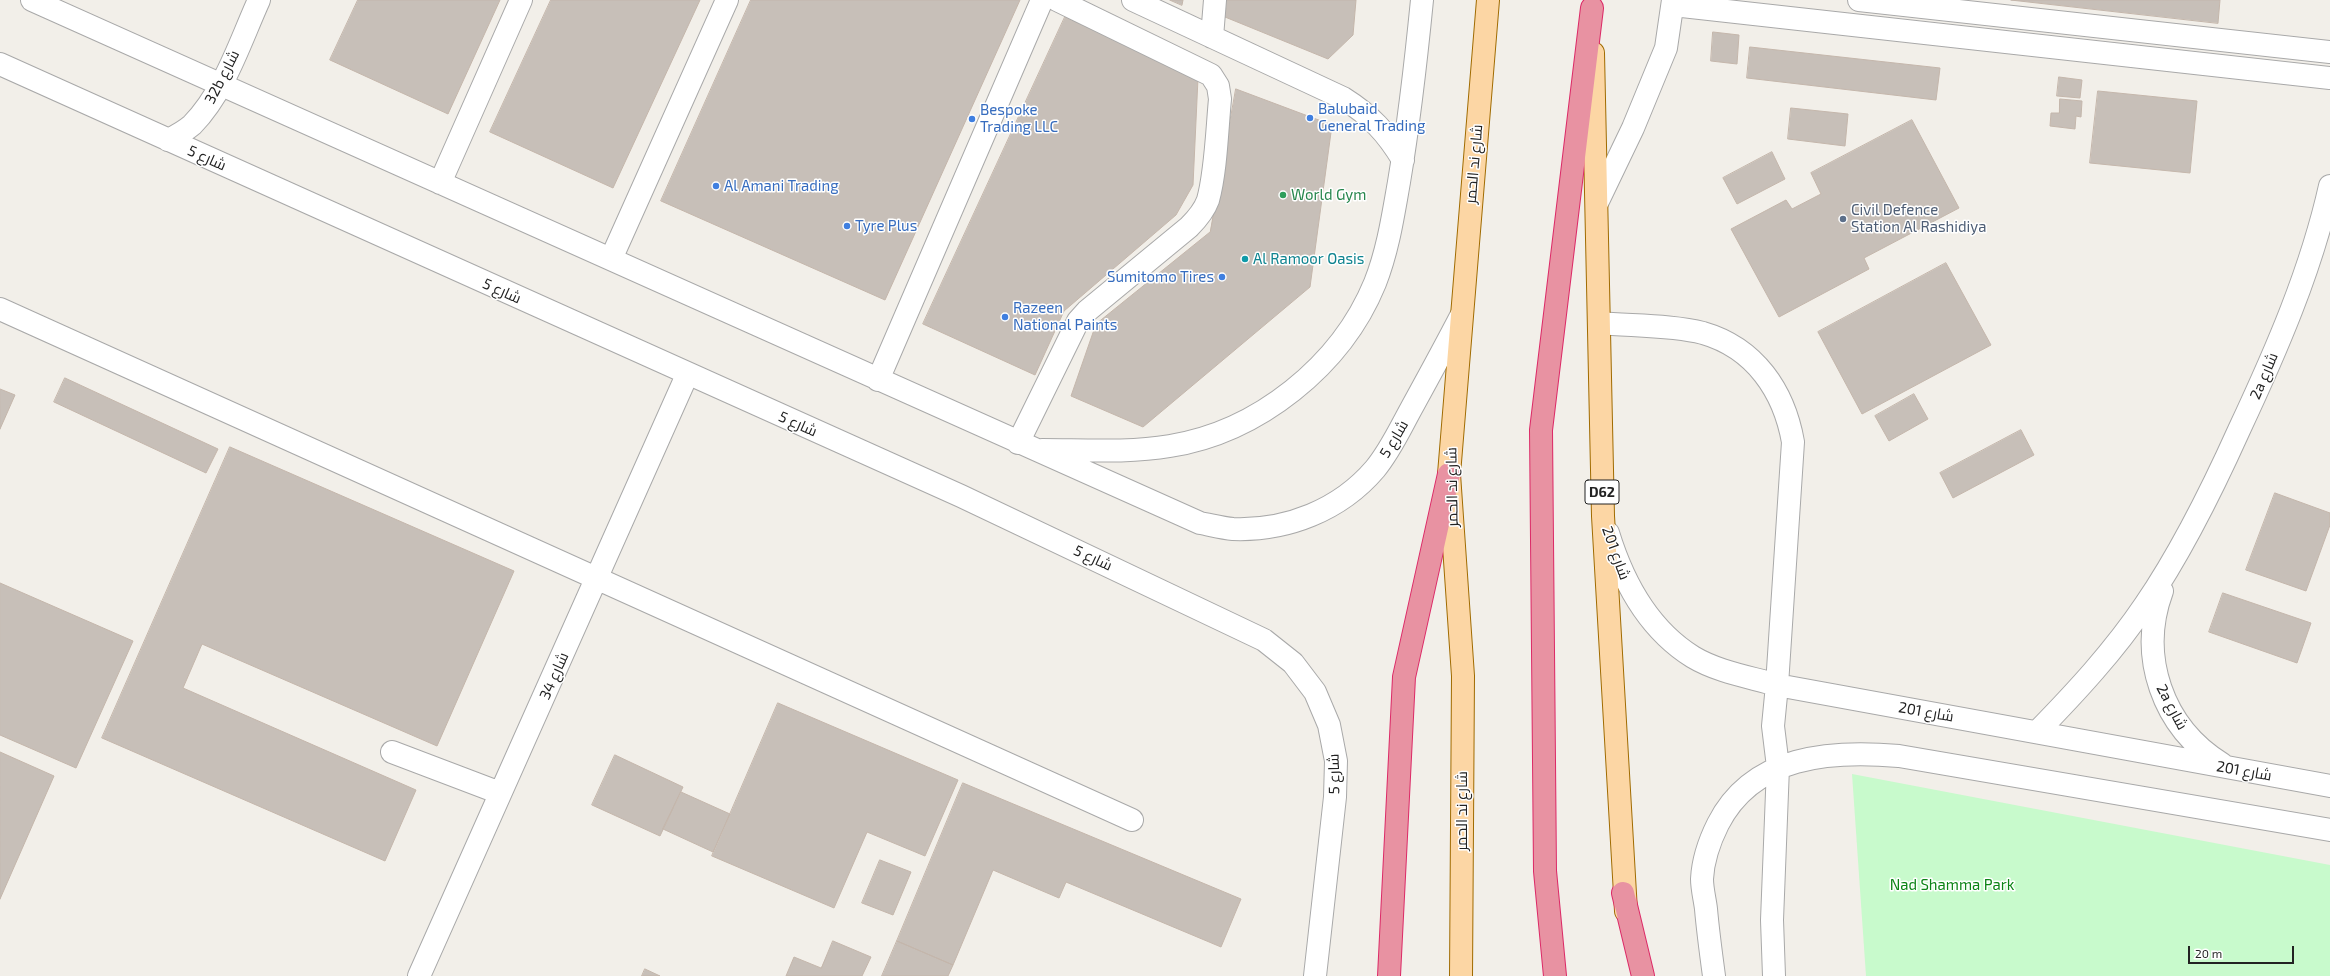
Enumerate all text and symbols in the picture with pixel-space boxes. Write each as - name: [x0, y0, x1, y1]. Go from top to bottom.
- street label: 32b شارع: [201, 47, 243, 107]
- place label: Balubaid General Trading: [1318, 100, 1425, 135]
- place label: Bespoke Trading LLC: [980, 101, 1058, 136]
- marker: Balubaid General Trading: [1305, 113, 1315, 123]
- marker: Bespoke Trading LLC: [967, 114, 977, 124]
- street label: شارع ند الحمر: [1462, 124, 1486, 204]
- street label: شارع 5: [185, 142, 229, 174]
- place label: Al Amani Trading: [724, 177, 839, 195]
- marker: Al Amani Trading: [711, 181, 721, 191]
- place label: World Gym: [1291, 186, 1366, 204]
- marker: World Gym: [1278, 190, 1288, 200]
- place label: Civil Defence Station Al Rashidiya: [1851, 201, 1986, 236]
- marker: Civil Defence Station Al Rashidiya: [1838, 214, 1848, 224]
- place label: Tyre Plus: [855, 217, 917, 235]
- marker: Tyre Plus: [842, 221, 852, 231]
- place label: Al Ramoor Oasis: [1253, 250, 1364, 268]
- marker: Al Ramoor Oasis: [1240, 254, 1250, 264]
- place label: Sumitomo Tires: [1107, 268, 1214, 286]
- marker: Sumitomo Tires: [1217, 272, 1227, 282]
- street label: شارع 5: [480, 275, 524, 307]
- place label: Razeen National Paints: [1013, 299, 1117, 334]
- marker: Razeen National Paints: [1000, 312, 1010, 322]
- street label: 2a شارع: [2246, 350, 2282, 402]
- street label: شارع 5: [776, 408, 820, 440]
- street label: شارع 5: [1376, 417, 1412, 461]
- street label: شارع ند الحمر: [1442, 447, 1462, 527]
- road number: D62: [1585, 480, 1619, 504]
- street label: شارع 201: [1598, 524, 1634, 582]
- street label: شارع 5: [1071, 541, 1115, 575]
- street label: شارع 34: [536, 650, 572, 702]
- street label: 2a شارع: [2153, 681, 2191, 733]
- street label: شارع 201: [1897, 698, 1955, 726]
- street label: شارع 5: [1325, 754, 1343, 794]
- street label: شارع 201: [2215, 757, 2273, 785]
- street label: شارع ند الحمر: [1453, 771, 1471, 851]
- park label: Nad Shamma Park: [1890, 876, 2014, 894]
- scale bar: [2190, 938, 2296, 964]
- text: 20 m: [2195, 946, 2222, 960]

